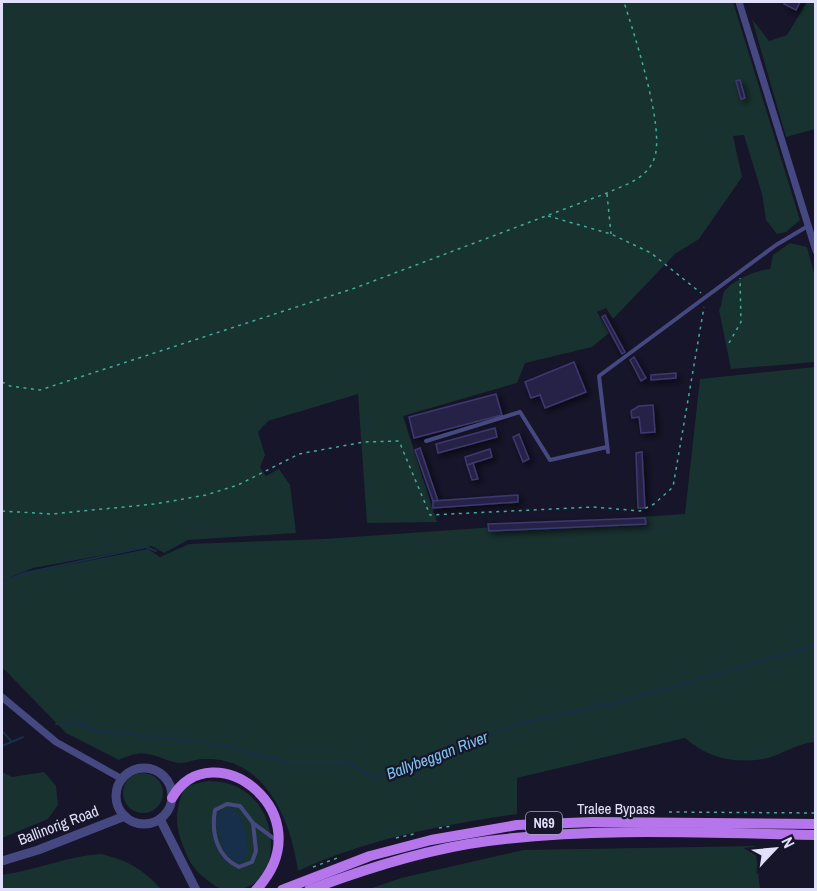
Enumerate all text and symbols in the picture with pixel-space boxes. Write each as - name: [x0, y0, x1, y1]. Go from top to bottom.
- water label: Ballybeggan River: [383, 725, 492, 784]
- street label: Tralee Bypass: [577, 798, 655, 819]
- street label: Ballinorig Road: [15, 800, 101, 850]
- road number: N69: [526, 812, 562, 834]
- north arrow: [745, 819, 805, 879]
- text: N: [777, 833, 800, 852]

